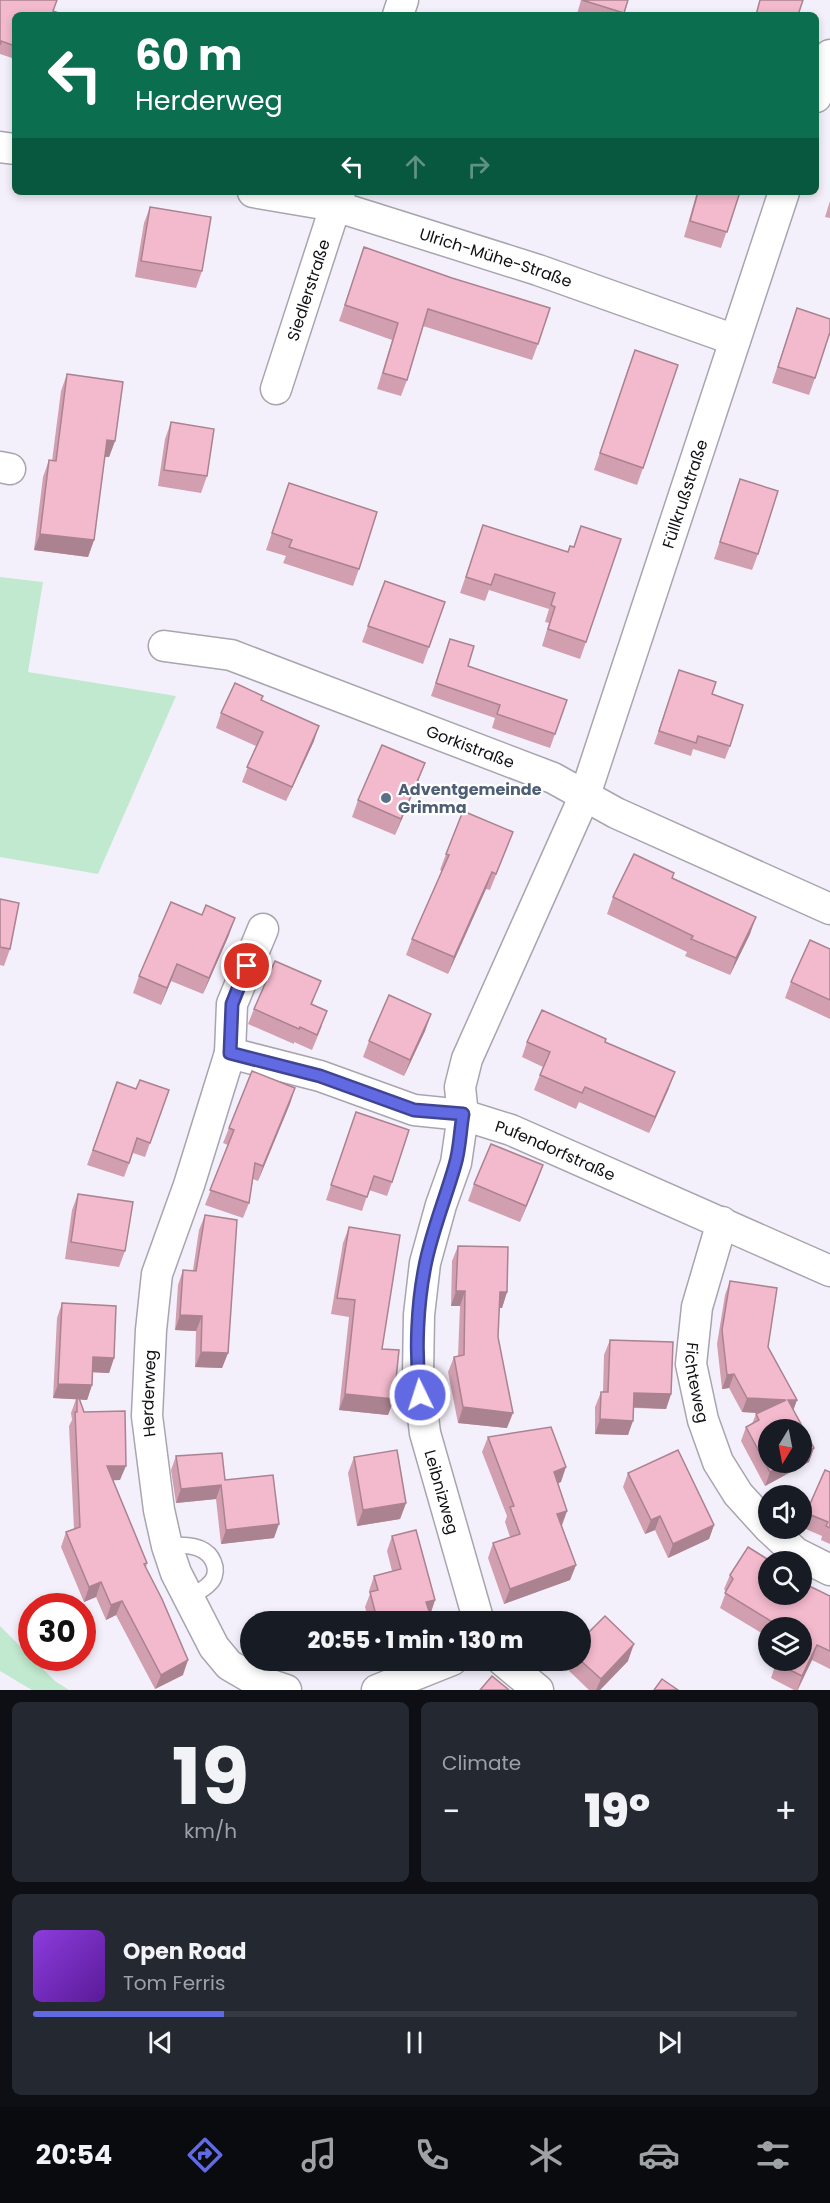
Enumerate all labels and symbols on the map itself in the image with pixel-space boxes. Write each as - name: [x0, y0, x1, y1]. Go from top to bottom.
- street label: Ulrich-Mühe-Straße: [417, 222, 576, 293]
- street label: Siedlerstraße: [281, 236, 335, 344]
- street label: Füllkrußstraße: [657, 436, 713, 551]
- street label: Gorkistraße: [423, 719, 518, 774]
- place label: Adventgemeinde Grimma: [398, 778, 542, 819]
- marker: Adventgemeinde Grimma: [379, 791, 393, 805]
- pin: [221, 940, 272, 991]
- street label: Pufendorfstraße: [492, 1114, 619, 1186]
- street label: Fichteweg: [680, 1341, 715, 1425]
- street label: Herderweg: [136, 1349, 162, 1438]
- position arrow: [388, 1363, 452, 1427]
- north arrow: [758, 1419, 812, 1473]
- street label: Leibnizweg: [419, 1447, 465, 1537]
- speed limit sign: 30: [18, 1593, 96, 1671]

